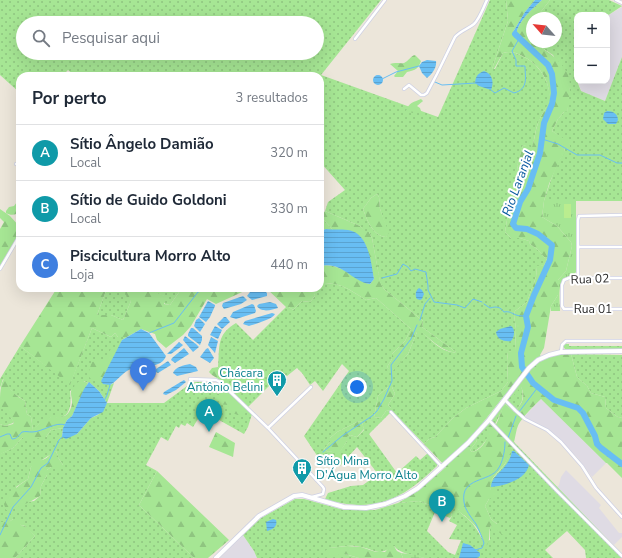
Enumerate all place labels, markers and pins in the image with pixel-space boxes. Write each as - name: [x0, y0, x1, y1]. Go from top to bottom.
- pin: C: [130, 358, 156, 391]
- place label: Chácara Antônio Belini: [187, 365, 263, 395]
- building icon: Chácara Antônio Belini: [266, 369, 288, 397]
- pin: A: [196, 399, 222, 432]
- place label: Sítio Mina D'Água Morro Alto: [316, 453, 418, 483]
- building icon: Sítio Mina D'Água Morro Alto: [291, 457, 313, 485]
- pin: B: [429, 489, 455, 522]

